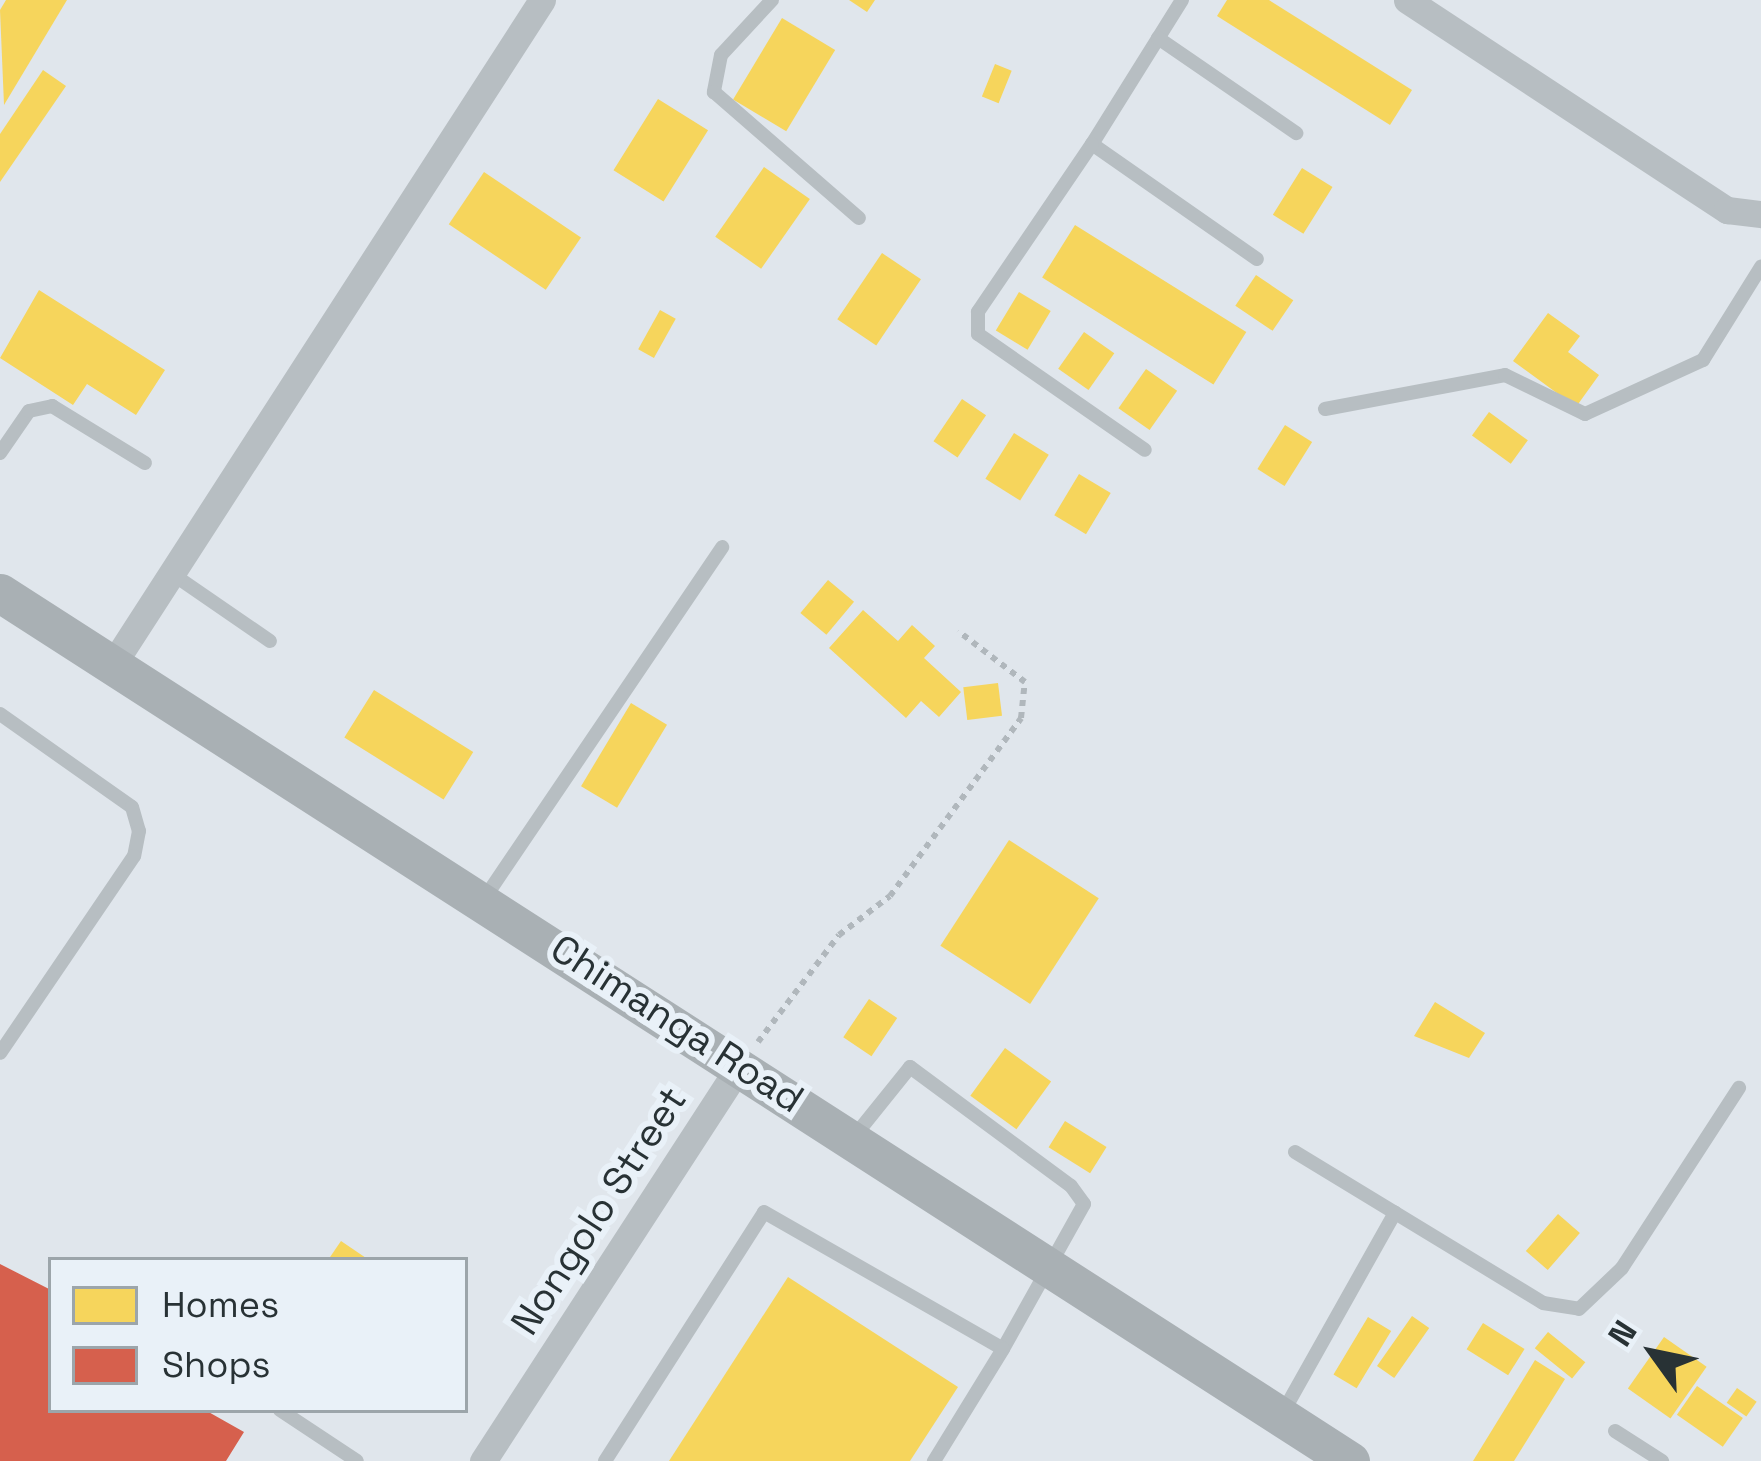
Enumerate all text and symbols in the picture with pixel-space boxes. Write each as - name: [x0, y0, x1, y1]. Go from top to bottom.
- street label: Chimanga Road: [542, 925, 812, 1123]
- street label: Nongolo Street: [502, 1078, 696, 1344]
- legend: [48, 1257, 468, 1413]
- text: Homes: [162, 1282, 279, 1328]
- north arrow: [1593, 1293, 1713, 1413]
- text: N: [1599, 1313, 1646, 1354]
- text: Shops: [162, 1342, 271, 1388]

